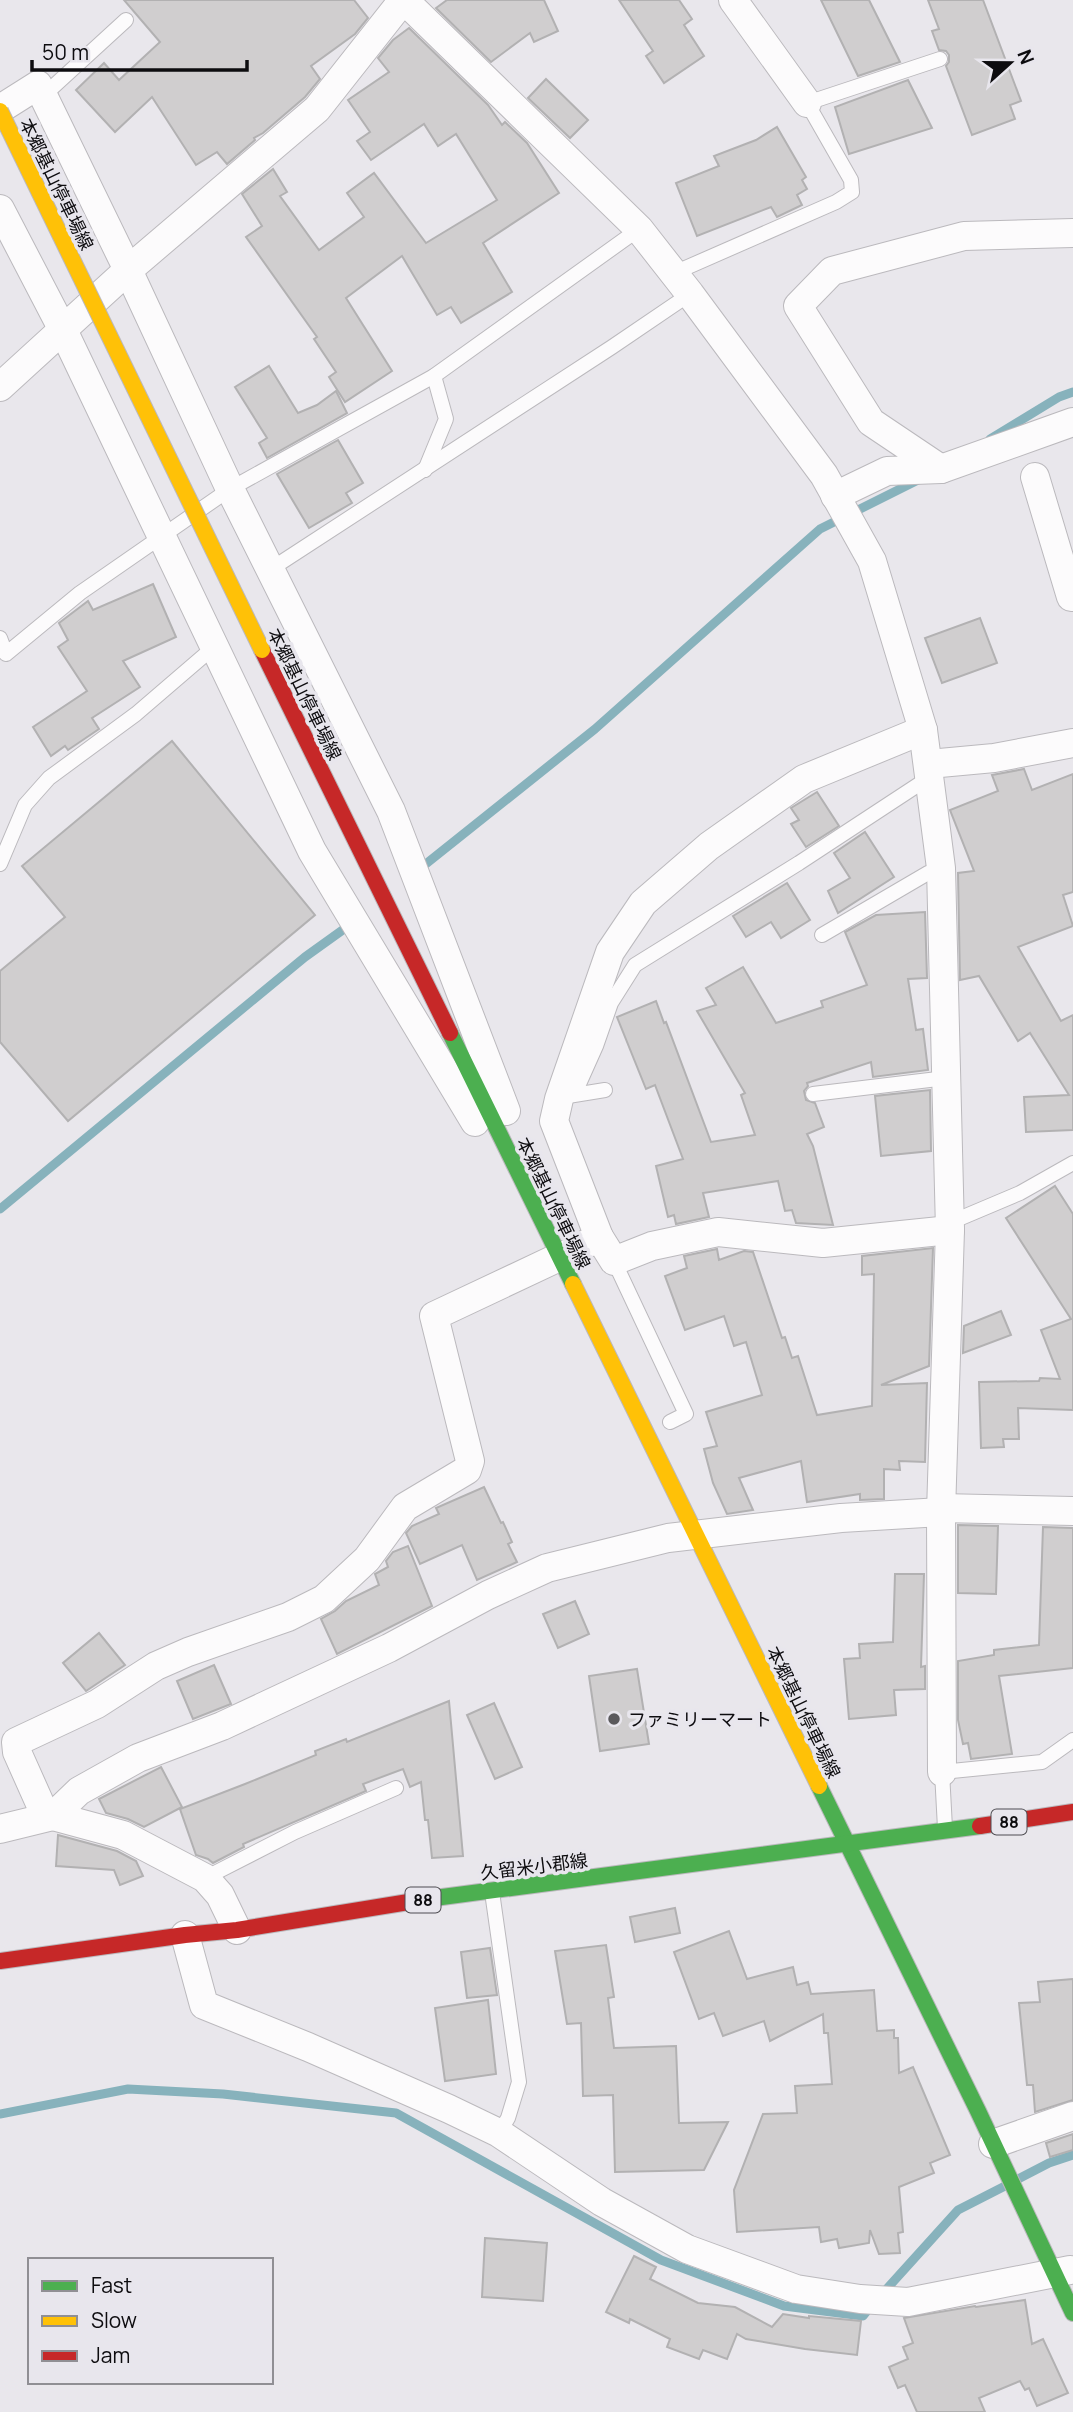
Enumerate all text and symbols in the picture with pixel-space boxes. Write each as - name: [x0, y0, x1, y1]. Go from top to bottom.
- scale bar: [32, 28, 247, 72]
- north arrow: [975, 28, 1045, 98]
- text: 50 m: [42, 38, 89, 66]
- text: N: [1011, 46, 1040, 68]
- street label: 本郷基山停車場線: [15, 114, 99, 254]
- street label: 本郷基山停車場線: [263, 624, 347, 764]
- street label: 本郷基山停車場線: [512, 1133, 596, 1273]
- street label: 本郷基山停車場線: [762, 1642, 846, 1782]
- place label: ファミリーマート: [628, 1707, 772, 1731]
- marker: ファミリーマート: [606, 1711, 622, 1727]
- road number: 88: [992, 1810, 1026, 1834]
- street label: 久留米小郡線: [479, 1848, 589, 1884]
- road number: 88: [406, 1888, 440, 1912]
- legend: [28, 2258, 273, 2384]
- text: Fast: [91, 2271, 132, 2299]
- text: Slow: [91, 2306, 137, 2334]
- text: Jam: [91, 2341, 130, 2369]

